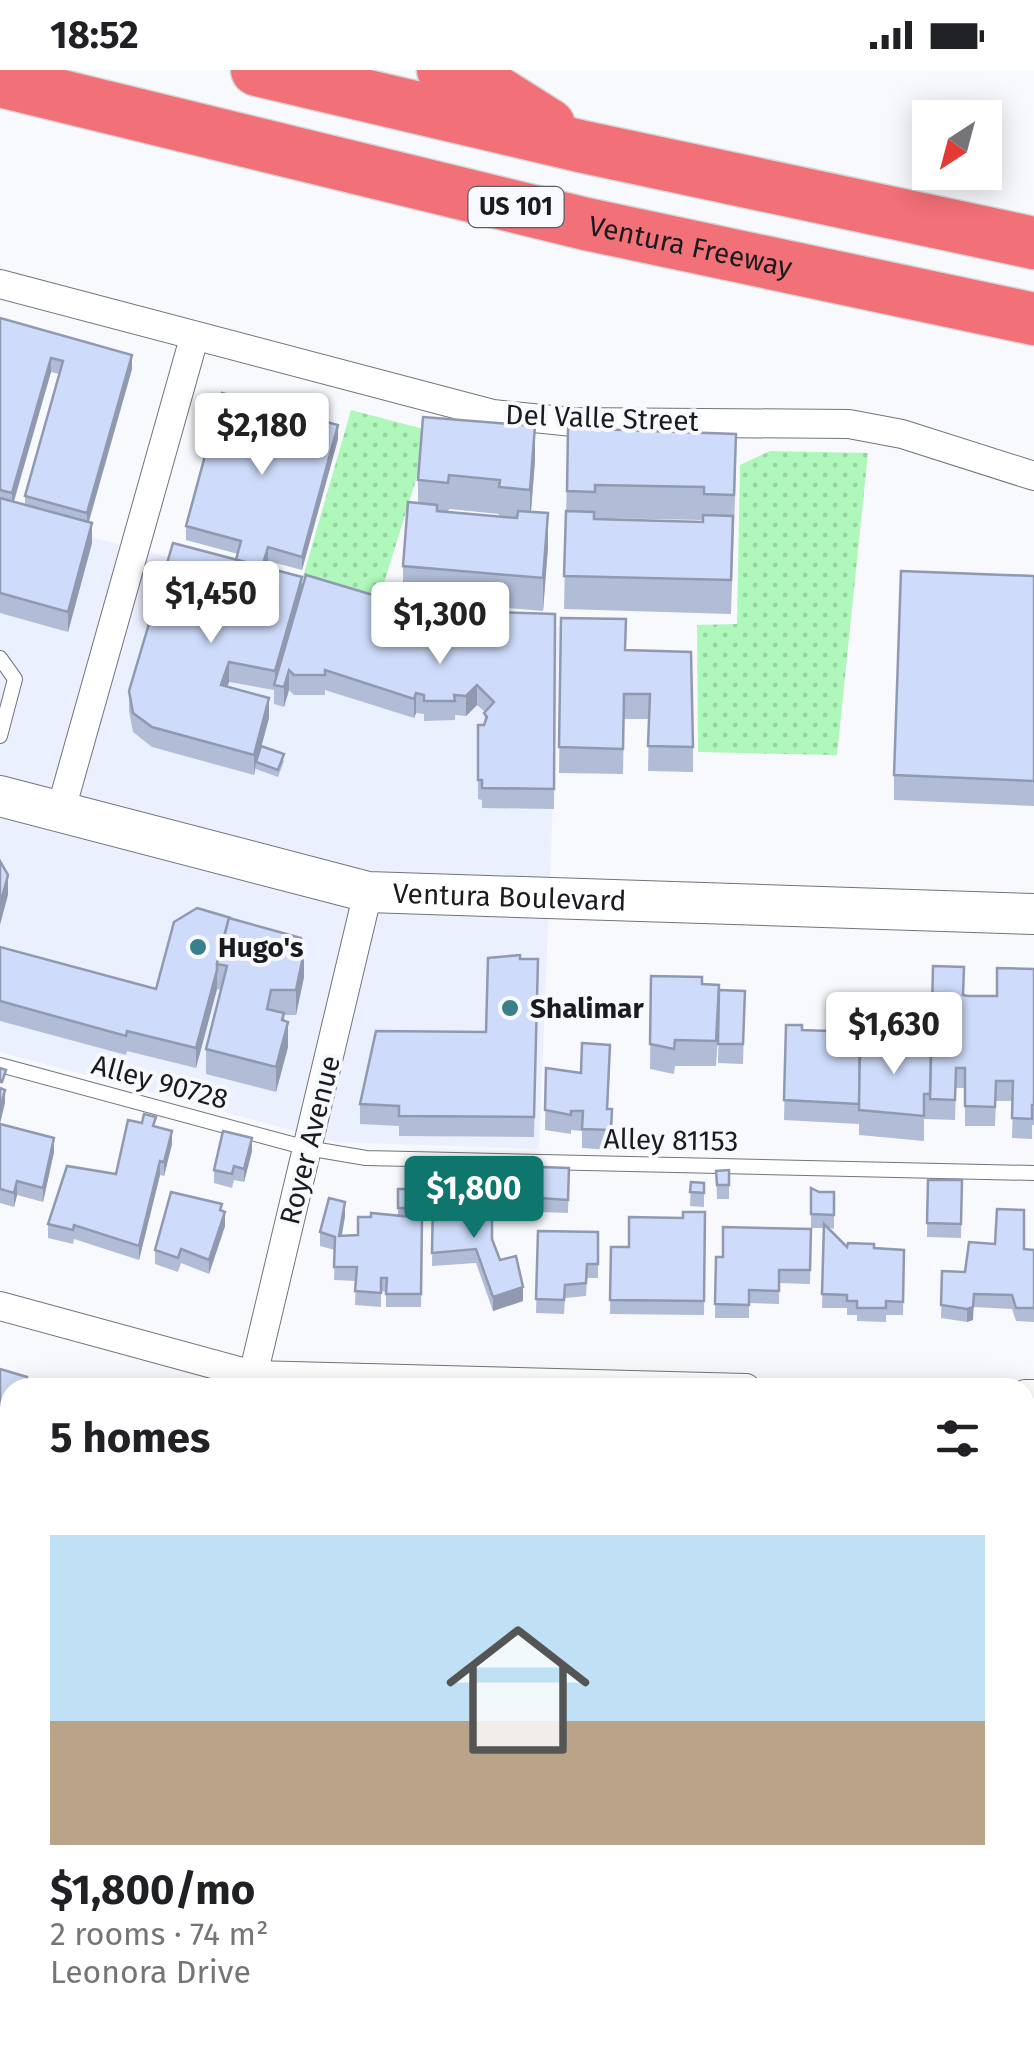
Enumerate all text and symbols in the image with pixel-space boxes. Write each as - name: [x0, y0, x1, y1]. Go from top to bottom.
- text: 18:52: [50, 12, 139, 58]
- north arrow: [912, 100, 1002, 190]
- map controls: [912, 100, 1002, 190]
- road number: US 101: [468, 187, 564, 227]
- street label: Ventura Freeway: [586, 209, 795, 284]
- pin: $2,180: [181, 393, 343, 478]
- street label: Del Valle Street: [505, 398, 700, 438]
- text: $2,180: [217, 406, 307, 444]
- pin: $1,450: [130, 561, 292, 646]
- text: $1,450: [165, 574, 257, 612]
- pin: $1,300: [359, 582, 521, 667]
- text: $1,300: [393, 595, 487, 633]
- street label: Ventura Boulevard: [392, 876, 627, 917]
- place label: Hugo's: [218, 931, 303, 964]
- marker: Hugo's: [187, 936, 209, 958]
- place label: Shalimar: [530, 992, 644, 1025]
- pin: $1,630: [813, 992, 975, 1077]
- marker: Shalimar: [499, 997, 521, 1019]
- text: $1,630: [848, 1005, 940, 1043]
- street label: Alley 90728: [88, 1048, 232, 1116]
- street label: Royer Avenue: [273, 1052, 347, 1228]
- street label: Alley 81153: [603, 1122, 739, 1158]
- pin: $1,800: [393, 1156, 555, 1241]
- text: $1,800: [427, 1169, 521, 1207]
- icon: filters: [930, 1411, 985, 1466]
- text: 5 homes: [50, 1413, 210, 1463]
- icon: home: [428, 1600, 608, 1780]
- text: $1,800/mo: [50, 1865, 255, 1915]
- text: 2 rooms · 74 m²: [50, 1915, 269, 1953]
- text: Leonora Drive: [50, 1953, 251, 1991]

